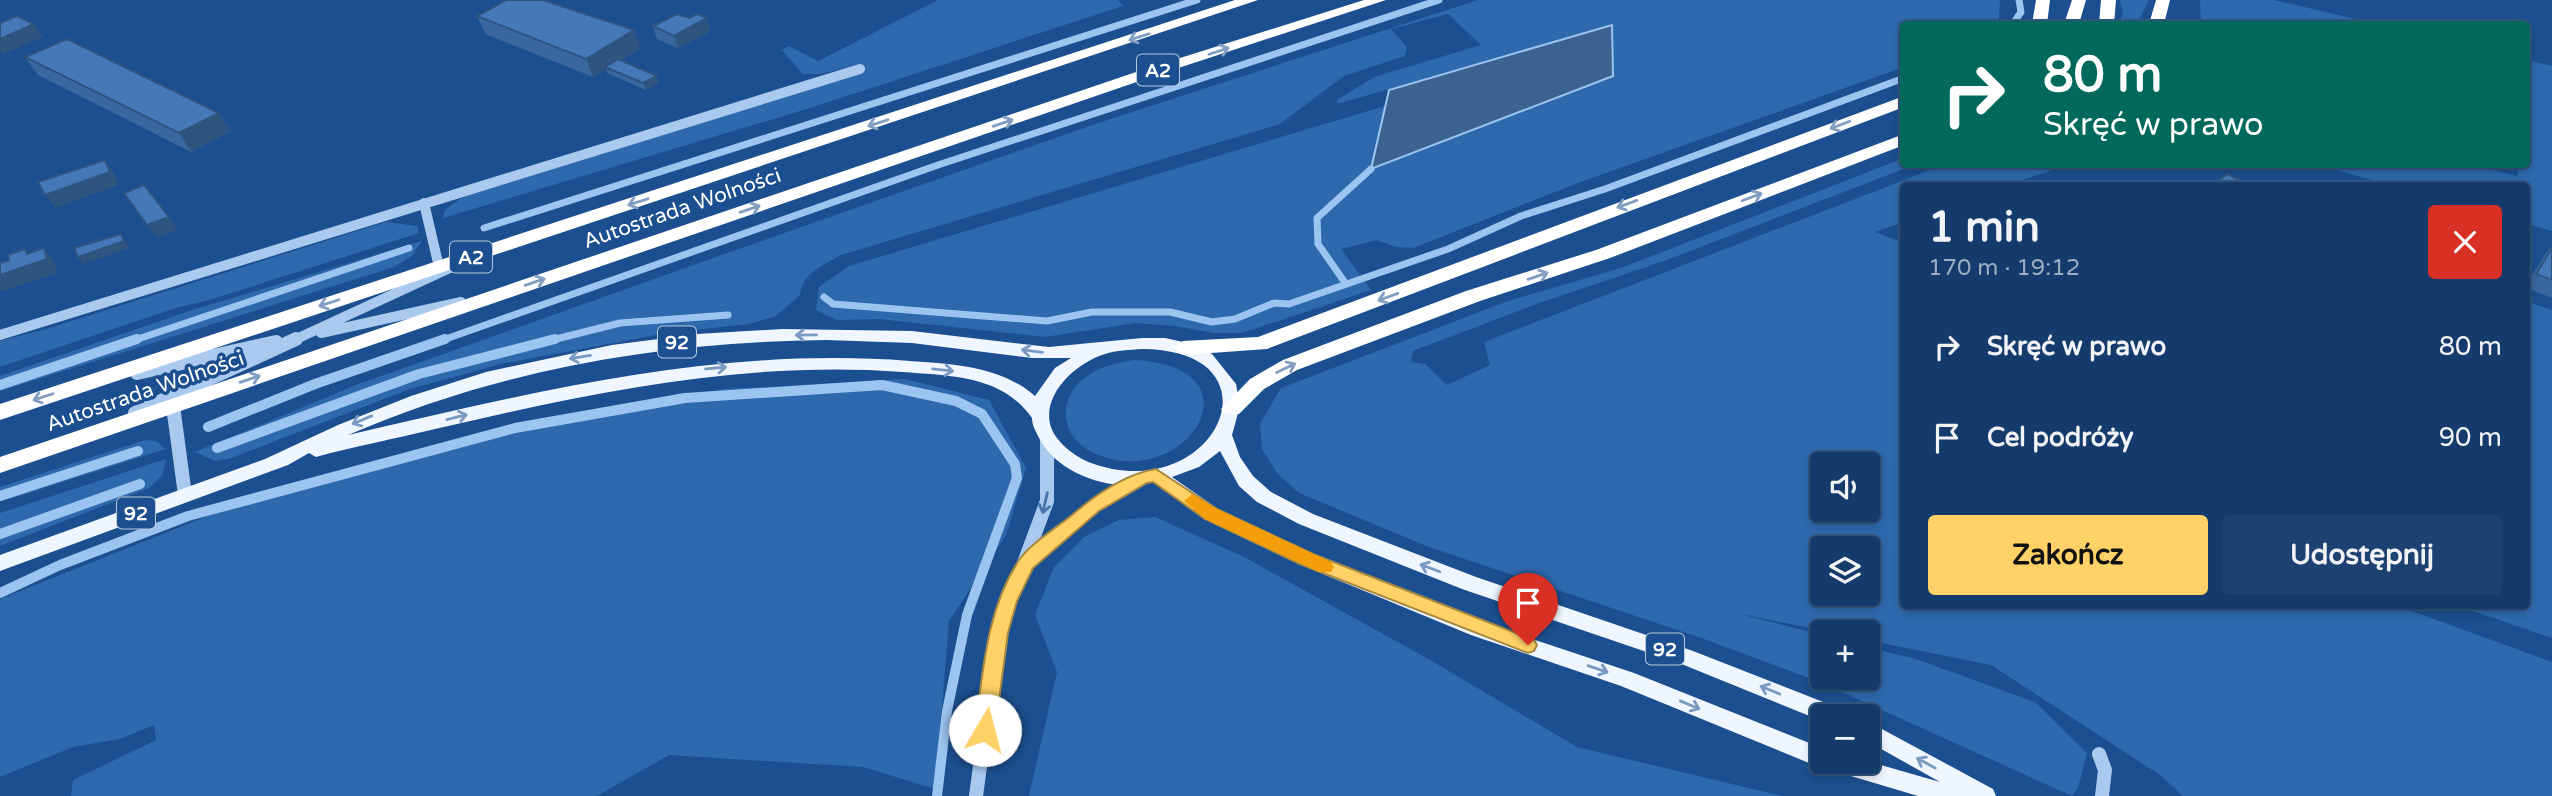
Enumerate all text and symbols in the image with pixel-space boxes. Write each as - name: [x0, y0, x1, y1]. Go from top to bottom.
- one-way arrow: [1128, 31, 1150, 44]
- one-way arrow: [1208, 43, 1230, 56]
- text: 80 m: [2043, 46, 2162, 105]
- icon: right: [1928, 49, 2019, 140]
- road number: A2: [1137, 54, 1179, 86]
- text: Skręć w prawo: [2043, 106, 2264, 144]
- one-way arrow: [992, 116, 1014, 128]
- one-way arrow: [867, 118, 889, 130]
- one-way arrow: [1830, 120, 1852, 133]
- street label: Autostrada Wolności: [580, 163, 784, 254]
- one-way arrow: [1740, 190, 1762, 203]
- one-way arrow: [628, 197, 650, 209]
- one-way arrow: [1616, 199, 1638, 211]
- one-way arrow: [739, 202, 761, 214]
- text: 1 min: [1928, 202, 2040, 253]
- button: close: [2428, 205, 2502, 279]
- road number: A2: [450, 242, 492, 272]
- text: 170 m · 19:12: [1928, 254, 2080, 282]
- one-way arrow: [1527, 268, 1549, 281]
- one-way arrow: [524, 275, 546, 288]
- one-way arrow: [1377, 292, 1399, 304]
- one-way arrow: [318, 298, 340, 311]
- road number: 92: [658, 326, 696, 358]
- one-way arrow: [794, 328, 817, 341]
- icon: right: [1928, 328, 1966, 366]
- text: Skręć w prawo: [1987, 331, 2166, 362]
- text: 80 m: [2439, 331, 2502, 362]
- one-way arrow: [1021, 344, 1044, 357]
- street label: Autostrada Wolności: [43, 346, 247, 437]
- one-way arrow: [569, 351, 591, 364]
- one-way arrow: [704, 361, 727, 374]
- one-way arrow: [1275, 361, 1296, 374]
- one-way arrow: [931, 364, 954, 377]
- one-way arrow: [239, 372, 261, 385]
- one-way arrow: [32, 392, 54, 405]
- one-way arrow: [445, 410, 468, 423]
- one-way arrow: [351, 415, 373, 428]
- icon: arrive: [1928, 419, 1966, 457]
- text: Cel podróży: [1987, 422, 2134, 453]
- text: 90 m: [2439, 422, 2502, 453]
- map controls: [1810, 452, 1880, 774]
- button: sound: [1810, 452, 1880, 522]
- one-way arrow: [1038, 491, 1052, 514]
- road number: 92: [117, 498, 155, 528]
- button: Zakończ: [1928, 515, 2208, 595]
- button: Udostępnij: [2222, 515, 2502, 595]
- button: layers: [1810, 536, 1880, 606]
- one-way arrow: [1419, 560, 1441, 573]
- pin: [1498, 573, 1558, 645]
- icon: arrive: [1509, 584, 1547, 622]
- button: +: [1810, 620, 1880, 690]
- road number: 92: [1646, 634, 1684, 664]
- one-way arrow: [1586, 664, 1608, 676]
- one-way arrow: [1760, 683, 1781, 696]
- position arrow: [948, 693, 1022, 767]
- one-way arrow: [1678, 700, 1700, 713]
- button: −: [1810, 704, 1880, 774]
- one-way arrow: [1916, 756, 1937, 769]

